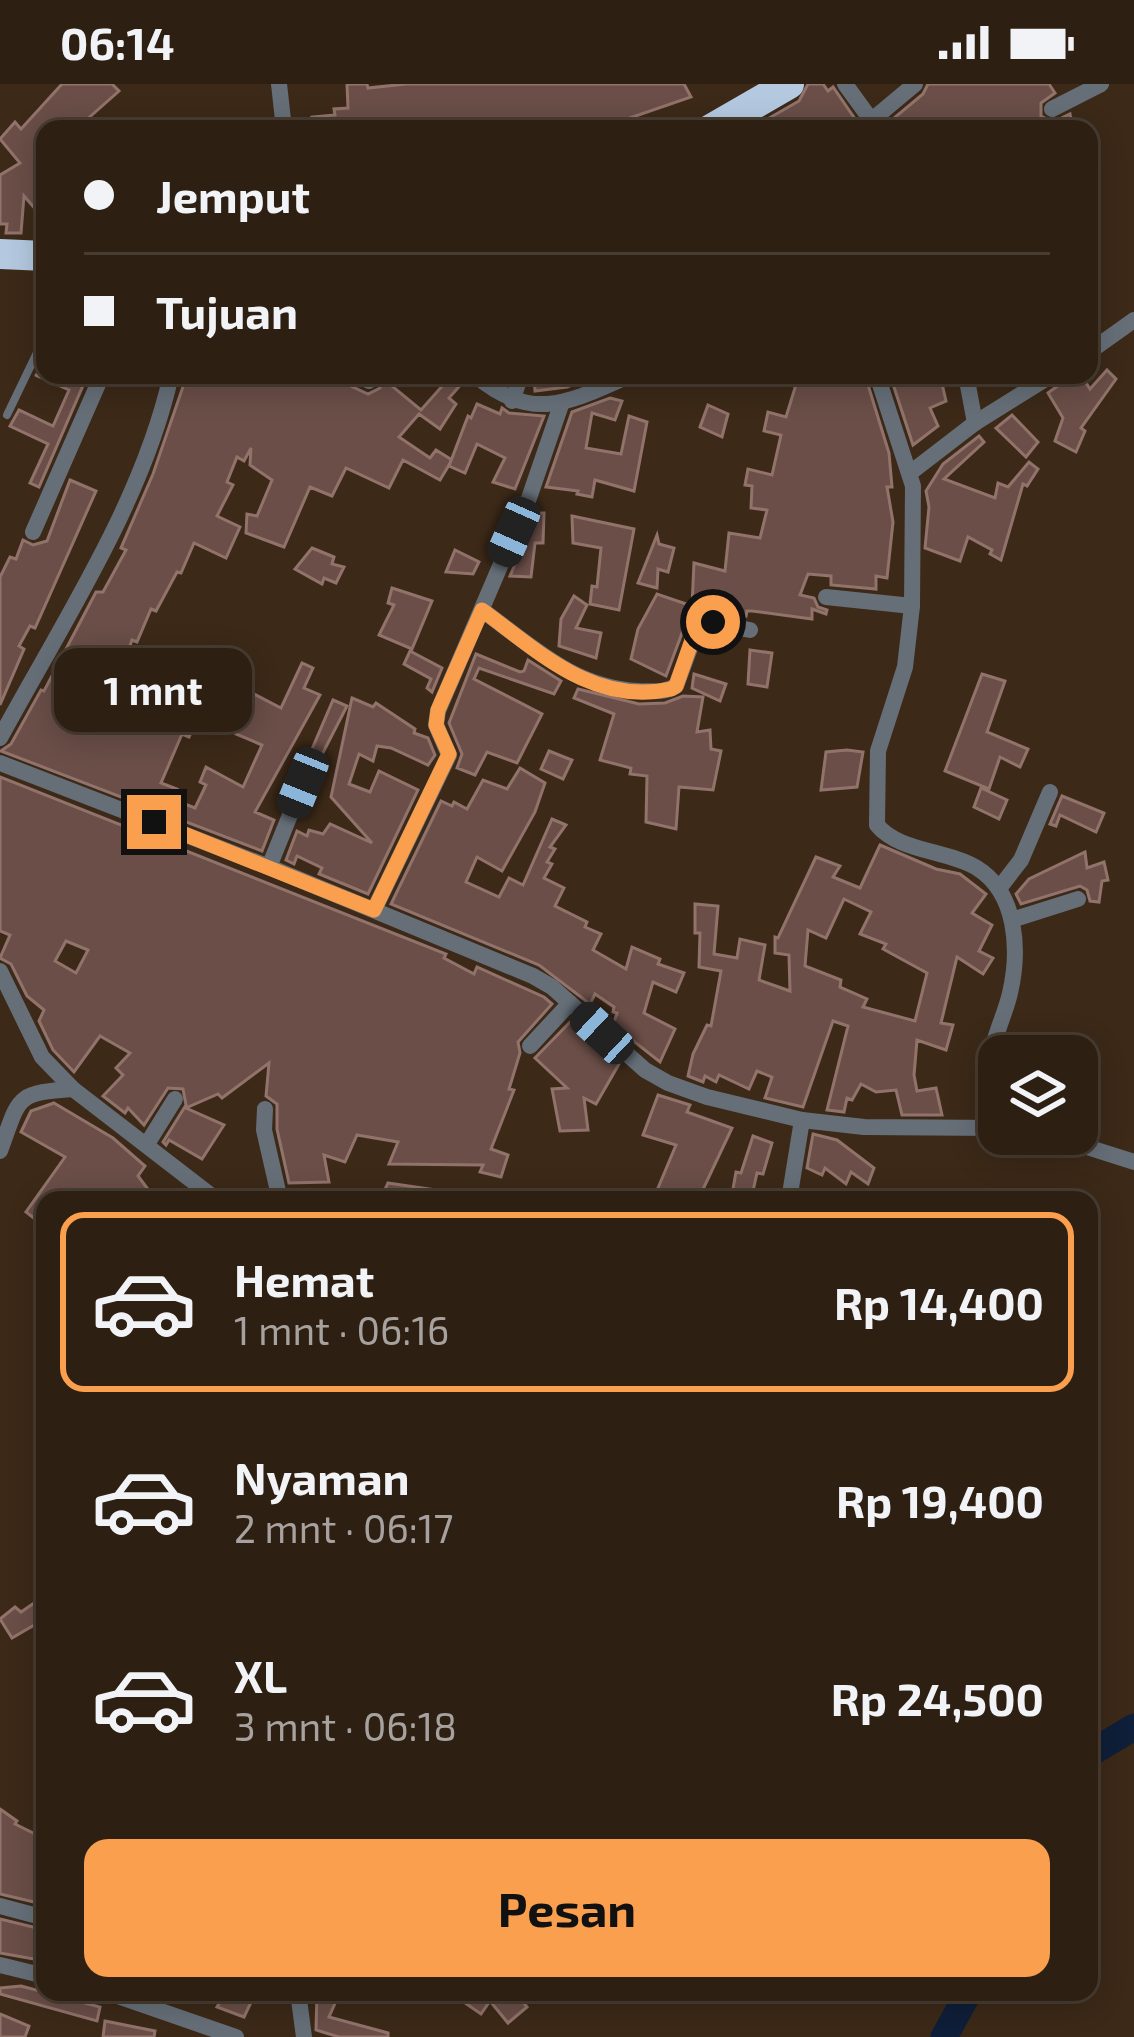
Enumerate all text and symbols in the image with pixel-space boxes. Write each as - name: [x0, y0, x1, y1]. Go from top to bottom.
- text: 06:14: [60, 15, 175, 69]
- text: Jemput: [156, 168, 310, 222]
- text: Tujuan: [156, 284, 298, 338]
- car: [483, 492, 545, 572]
- route start: [686, 595, 740, 649]
- callout: 1 mnt: [55, 648, 253, 732]
- text: 1 mnt: [103, 666, 203, 713]
- car: [273, 743, 333, 823]
- route end: [127, 795, 181, 849]
- car: [563, 995, 641, 1071]
- map controls: [978, 1035, 1098, 1155]
- button: layers: [978, 1035, 1098, 1155]
- icon: car: [90, 1248, 198, 1356]
- text: Hemat: [234, 1252, 374, 1306]
- text: Rp 14,400: [834, 1275, 1044, 1329]
- text: 1 mnt · 06:16: [234, 1306, 449, 1353]
- icon: car: [90, 1446, 198, 1554]
- text: Nyaman: [234, 1450, 410, 1504]
- text: Rp 19,400: [836, 1473, 1044, 1527]
- text: 2 mnt · 06:17: [234, 1504, 453, 1551]
- icon: car: [90, 1644, 198, 1752]
- text: XL: [234, 1648, 287, 1702]
- text: Rp 24,500: [831, 1671, 1044, 1725]
- text: 3 mnt · 06:18: [234, 1702, 457, 1749]
- button: Pesan: [84, 1839, 1050, 1977]

